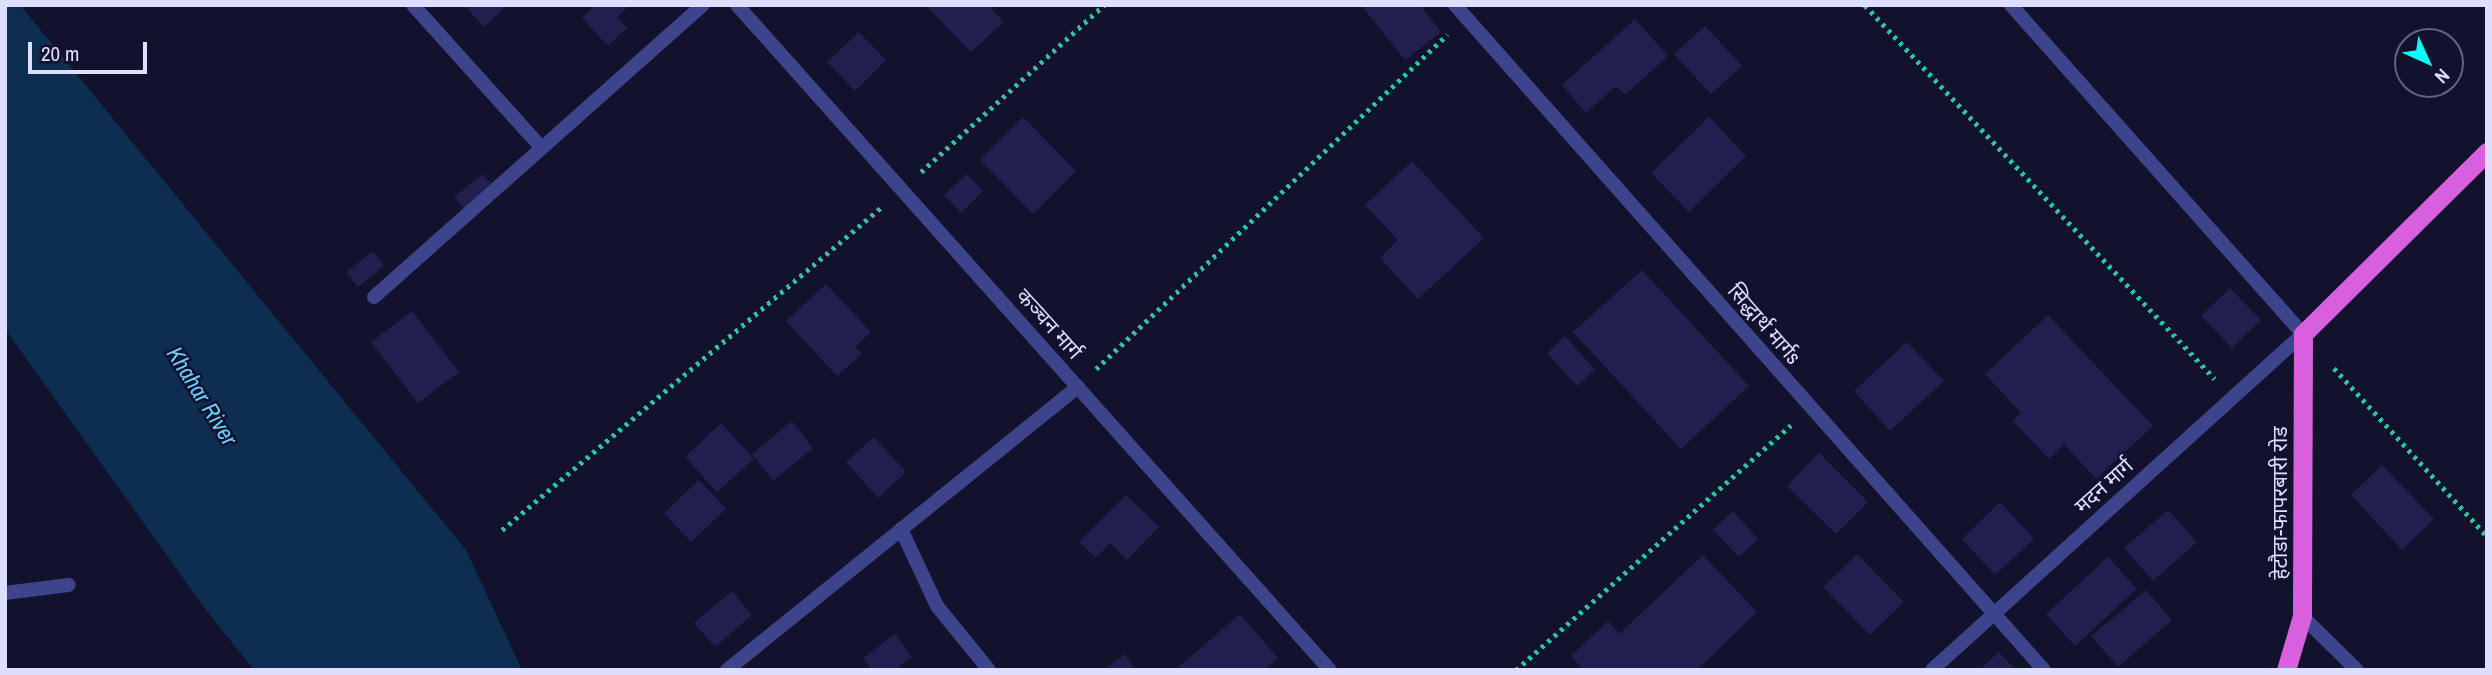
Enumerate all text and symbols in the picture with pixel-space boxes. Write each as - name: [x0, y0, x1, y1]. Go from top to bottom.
- scale bar: [32, 28, 150, 72]
- north arrow: [2394, 28, 2464, 98]
- text: 20 m: [41, 39, 79, 68]
- text: N: [2429, 63, 2456, 90]
- street label: सिद्धार्थ मार्गs: [1722, 279, 1806, 369]
- street label: कञ्चन मार्ग: [1011, 284, 1087, 364]
- water label: Khahar River: [161, 342, 243, 450]
- street label: हेटौडा-फापरबारी रोड: [2267, 426, 2293, 580]
- street label: मदन मार्ग: [2070, 453, 2138, 519]

